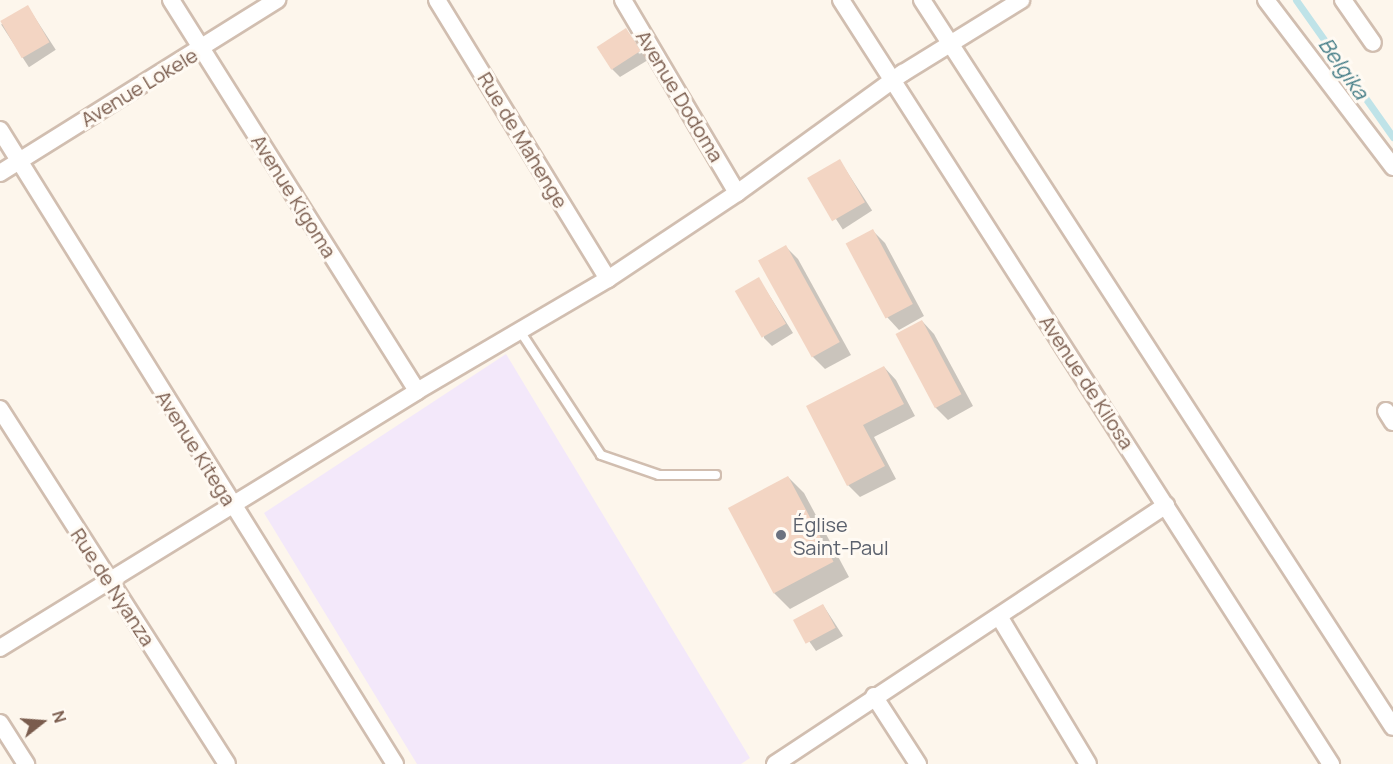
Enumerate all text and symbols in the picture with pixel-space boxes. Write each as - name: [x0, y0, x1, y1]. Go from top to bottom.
- street label: Avenue Dodoma: [631, 26, 729, 166]
- water label: Belgika: [1314, 32, 1374, 104]
- street label: Avenue Lokele: [76, 43, 202, 131]
- street label: Rue de Mahenge: [473, 68, 573, 212]
- street label: Avenue Kigoma: [247, 130, 341, 262]
- street label: Avenue de Kilosa: [1035, 311, 1139, 453]
- street label: Avenue Kitega: [151, 386, 241, 510]
- place label: Église Saint-Paul: [793, 512, 889, 559]
- street label: Rue de Nyanza: [66, 524, 160, 650]
- marker: Église Saint-Paul: [774, 528, 788, 542]
- north arrow: [12, 692, 72, 752]
- text: N: [47, 708, 71, 725]

